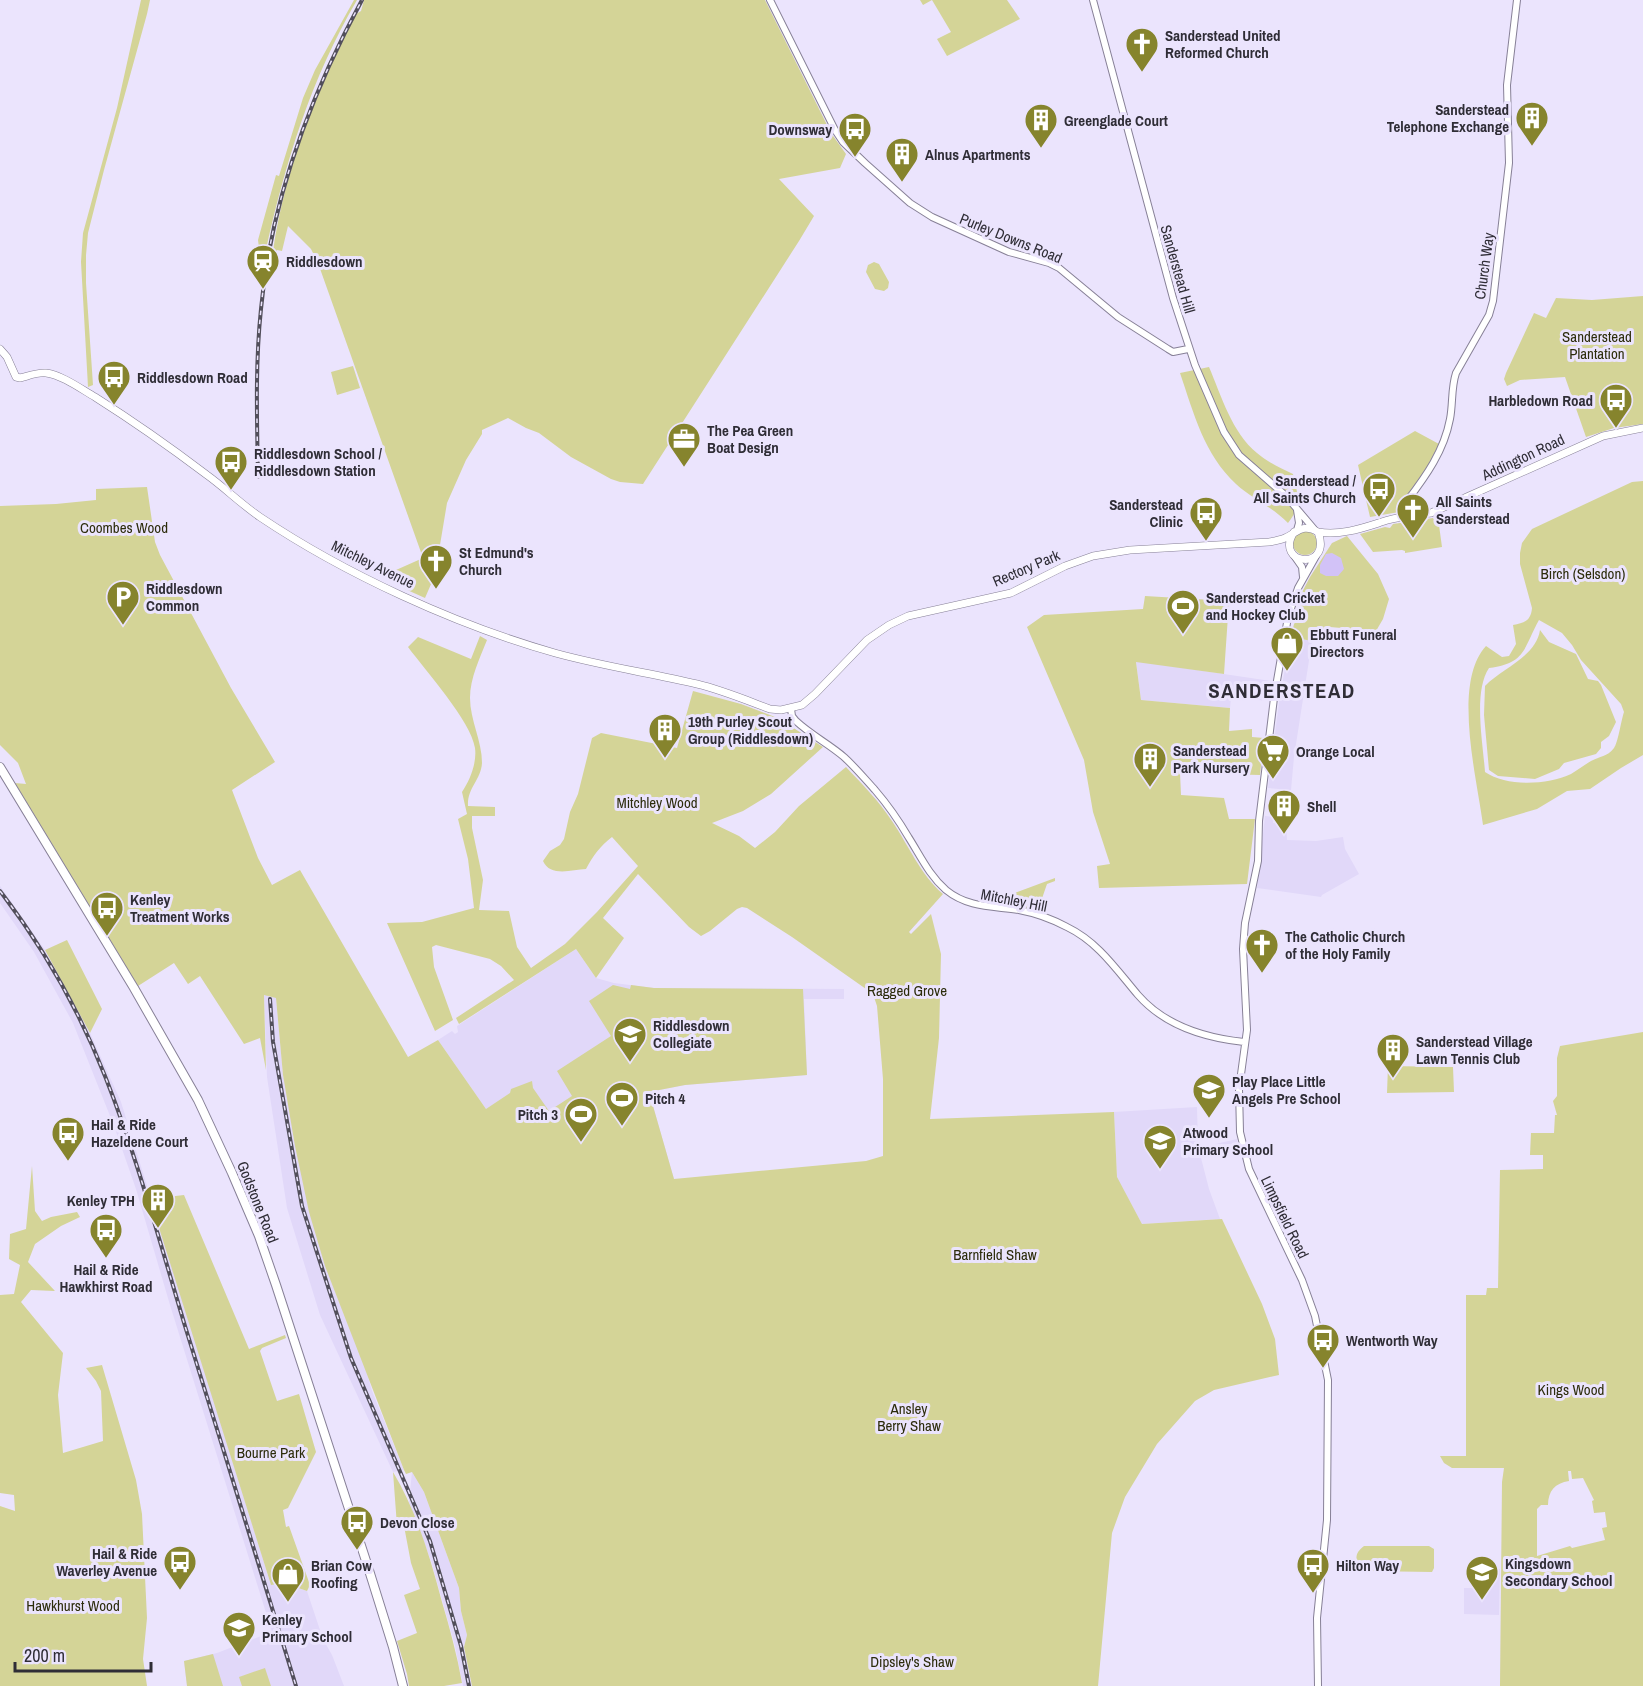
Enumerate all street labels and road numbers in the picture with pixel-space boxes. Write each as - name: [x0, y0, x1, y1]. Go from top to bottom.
- street label: Purley Downs Road: [957, 208, 1065, 268]
- street label: Sanderstead Hill: [1155, 222, 1201, 316]
- street label: Church Way: [1469, 230, 1499, 301]
- street label: Addington Road: [1477, 429, 1568, 486]
- street label: Mitchley Avenue: [328, 535, 418, 593]
- street label: Rectory Park: [989, 544, 1064, 592]
- street label: Mitchley Hill: [979, 883, 1049, 917]
- street label: Godstone Road: [232, 1158, 284, 1246]
- street label: Limpsfield Road: [1256, 1172, 1314, 1262]

